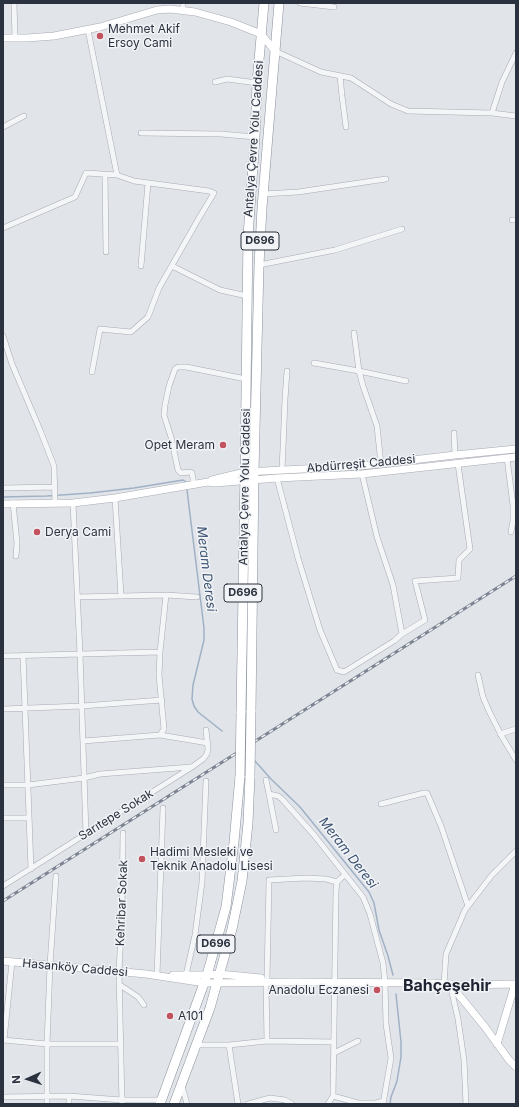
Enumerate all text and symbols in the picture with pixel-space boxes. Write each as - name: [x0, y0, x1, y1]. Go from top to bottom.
- place label: Mehmet Akif Ersoy Cami: [108, 22, 180, 50]
- marker: Mehmet Akif Ersoy Cami: [95, 31, 105, 41]
- street label: Antalya Çevre Yolu Caddesi: [241, 60, 267, 218]
- road number: D696: [241, 232, 279, 250]
- street label: Antalya Çevre Yolu Caddesi: [236, 408, 254, 566]
- place label: Opet Meram: [145, 438, 215, 452]
- marker: Opet Meram: [218, 440, 228, 450]
- street label: Abdürreşit Caddesi: [306, 452, 416, 476]
- place label: Derya Cami: [45, 525, 111, 539]
- water label: Meram Deresi: [193, 525, 219, 613]
- marker: Derya Cami: [32, 527, 42, 537]
- road number: D696: [224, 584, 262, 602]
- street label: Sarıtepe Sokak: [76, 786, 156, 844]
- water label: Meram Deresi: [315, 814, 381, 892]
- place label: Hadimi Mesleki ve Teknik Anadolu Lisesi: [150, 845, 273, 873]
- marker: Hadimi Mesleki ve Teknik Anadolu Lisesi: [137, 854, 147, 864]
- street label: Kehribar Sokak: [113, 860, 131, 946]
- road number: D696: [197, 935, 235, 953]
- street label: Hasanköy Caddesi: [22, 956, 128, 980]
- district label: Bahçeşehir: [403, 976, 491, 996]
- place label: Anadolu Eczanesi: [268, 983, 369, 997]
- marker: Anadolu Eczanesi: [372, 985, 382, 995]
- place label: A101: [178, 1009, 203, 1023]
- marker: A101: [165, 1011, 175, 1021]
- north arrow: [8, 1059, 48, 1099]
- text: N: [9, 1075, 23, 1084]

